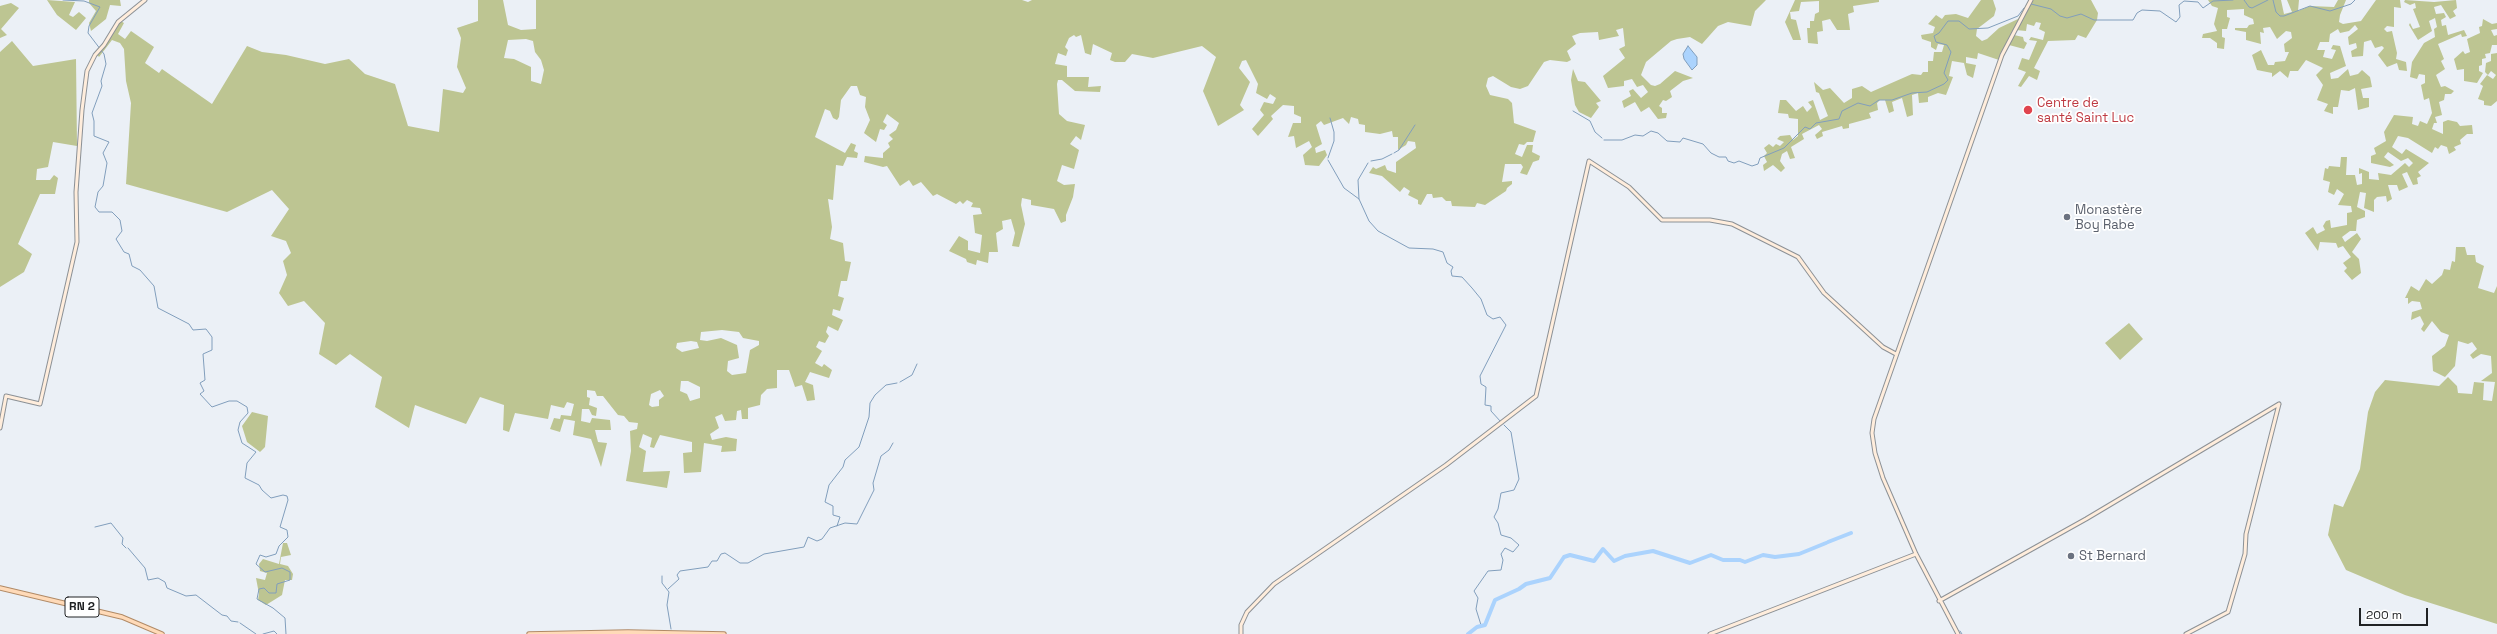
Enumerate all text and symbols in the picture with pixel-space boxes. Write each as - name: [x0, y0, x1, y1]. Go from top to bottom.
- place label: Centre de santé Saint Luc: [2037, 95, 2134, 126]
- marker: Centre de santé Saint Luc: [2022, 104, 2034, 116]
- place label: Monastère Boy Rabe: [2075, 202, 2142, 233]
- marker: Monastère Boy Rabe: [2062, 212, 2072, 222]
- place label: St Bernard: [2079, 548, 2146, 564]
- marker: St Bernard: [2066, 551, 2076, 561]
- road number: RN 2: [65, 597, 99, 617]
- scale bar: [2361, 600, 2430, 626]
- text: 200 m: [2366, 607, 2402, 623]

